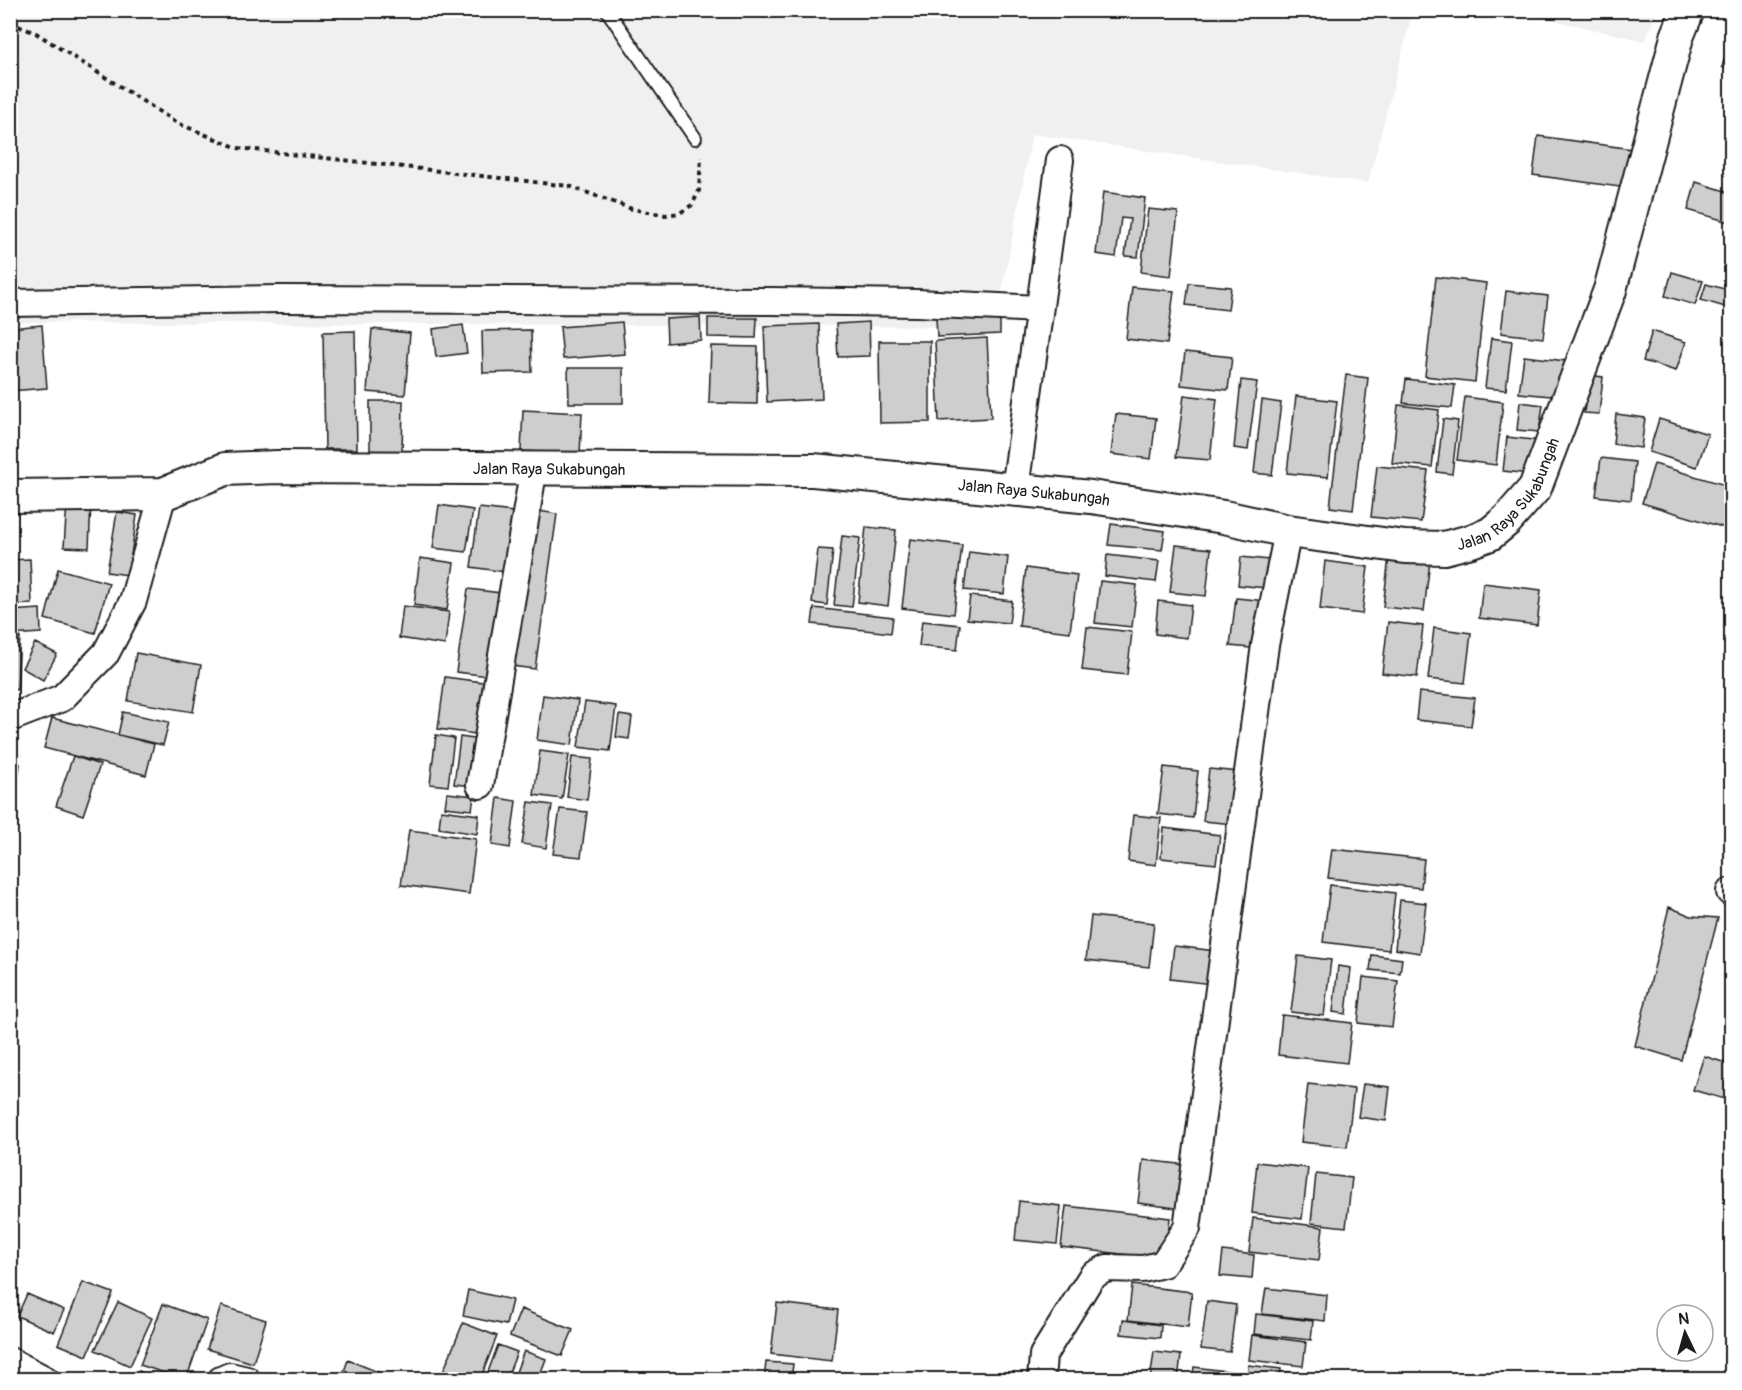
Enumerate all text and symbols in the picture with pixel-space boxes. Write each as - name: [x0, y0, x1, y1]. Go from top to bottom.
- street label: Jalan Raya Sukabungah: [1455, 435, 1564, 555]
- street label: Jalan Raya Sukabungah: [473, 459, 625, 480]
- street label: Jalan Raya Sukabungah: [957, 475, 1111, 511]
- north arrow: [1655, 1303, 1715, 1363]
- text: N: [1678, 1309, 1690, 1329]

